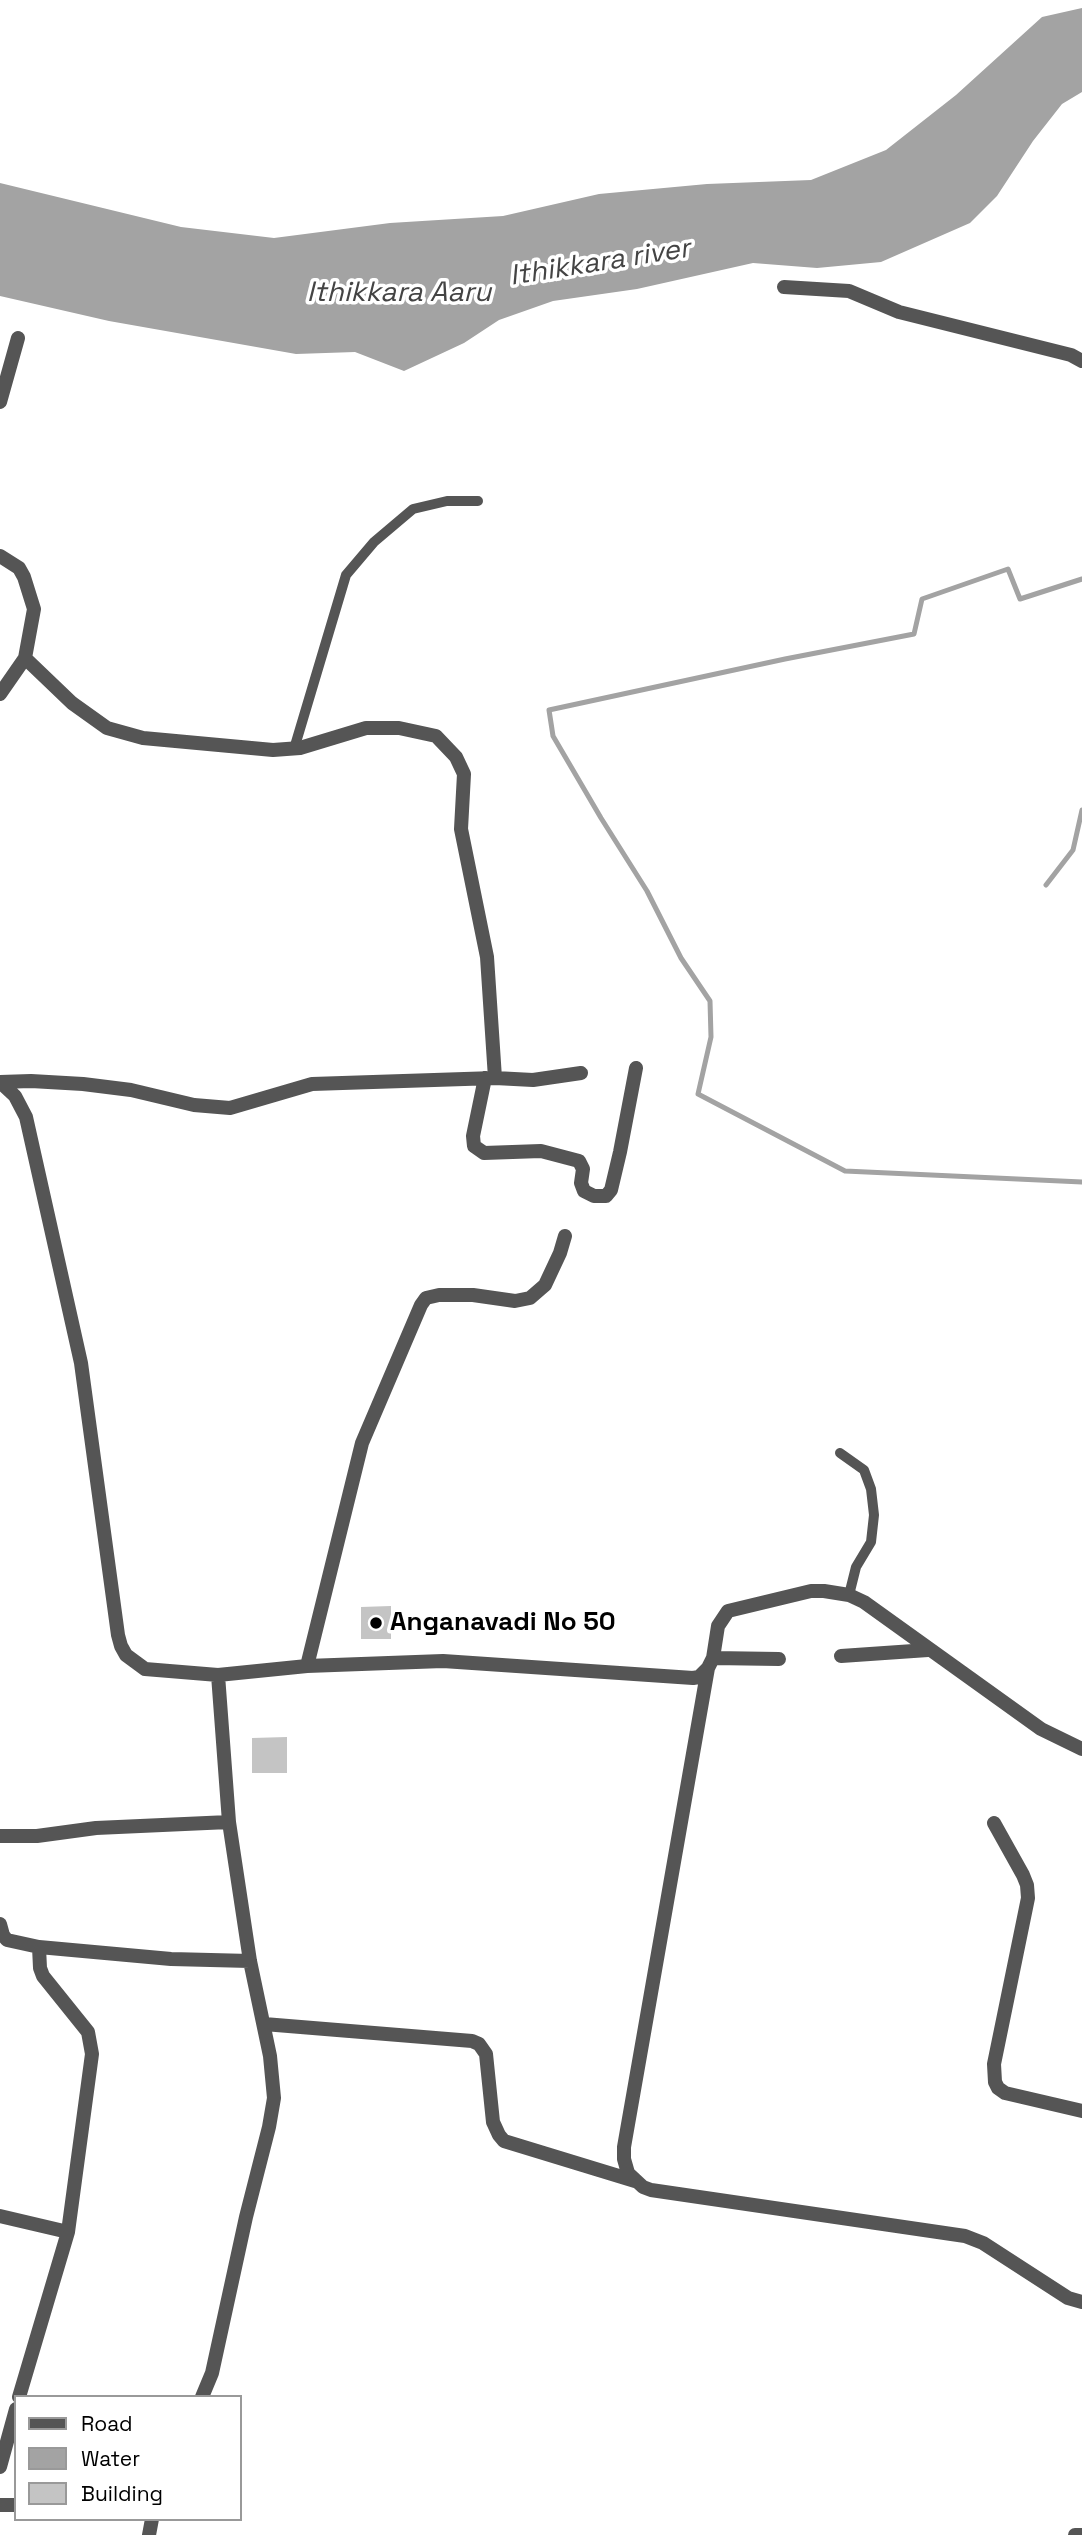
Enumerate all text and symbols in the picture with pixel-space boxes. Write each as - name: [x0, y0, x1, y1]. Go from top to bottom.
- water label: Ithikkara river: [507, 232, 693, 294]
- water label: Ithikkara Aaru: [307, 276, 491, 310]
- place label: Anganavadi No 50: [390, 1607, 616, 1639]
- marker: Anganavadi No 50: [368, 1615, 384, 1631]
- legend: [14, 2395, 242, 2521]
- text: Road: [81, 2410, 133, 2437]
- text: Water: [81, 2445, 140, 2472]
- text: Building: [81, 2480, 163, 2507]

